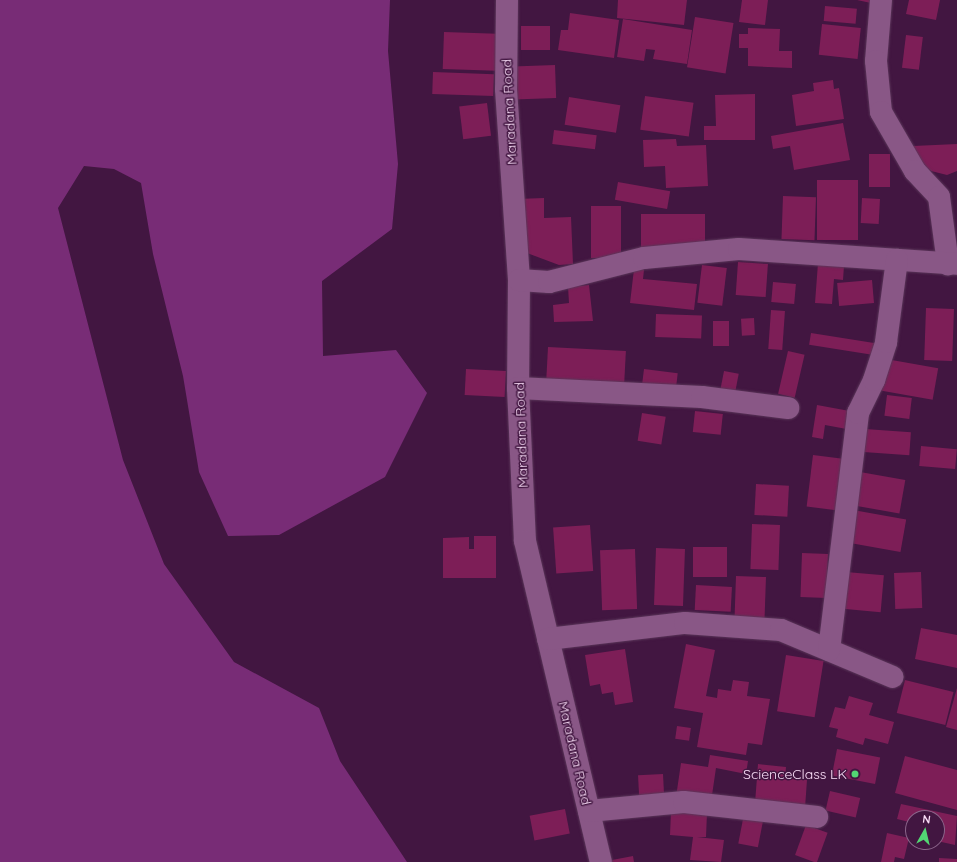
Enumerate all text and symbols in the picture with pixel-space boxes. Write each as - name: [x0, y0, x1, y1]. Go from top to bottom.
- street label: Maradana Road: [498, 59, 520, 165]
- street label: Maradana Road: [511, 382, 531, 488]
- street label: Maradana Road: [555, 700, 595, 806]
- place label: ScienceClass LK: [743, 766, 847, 782]
- marker: ScienceClass LK: [850, 769, 860, 779]
- north arrow: [905, 810, 945, 850]
- text: N: [922, 812, 932, 827]

